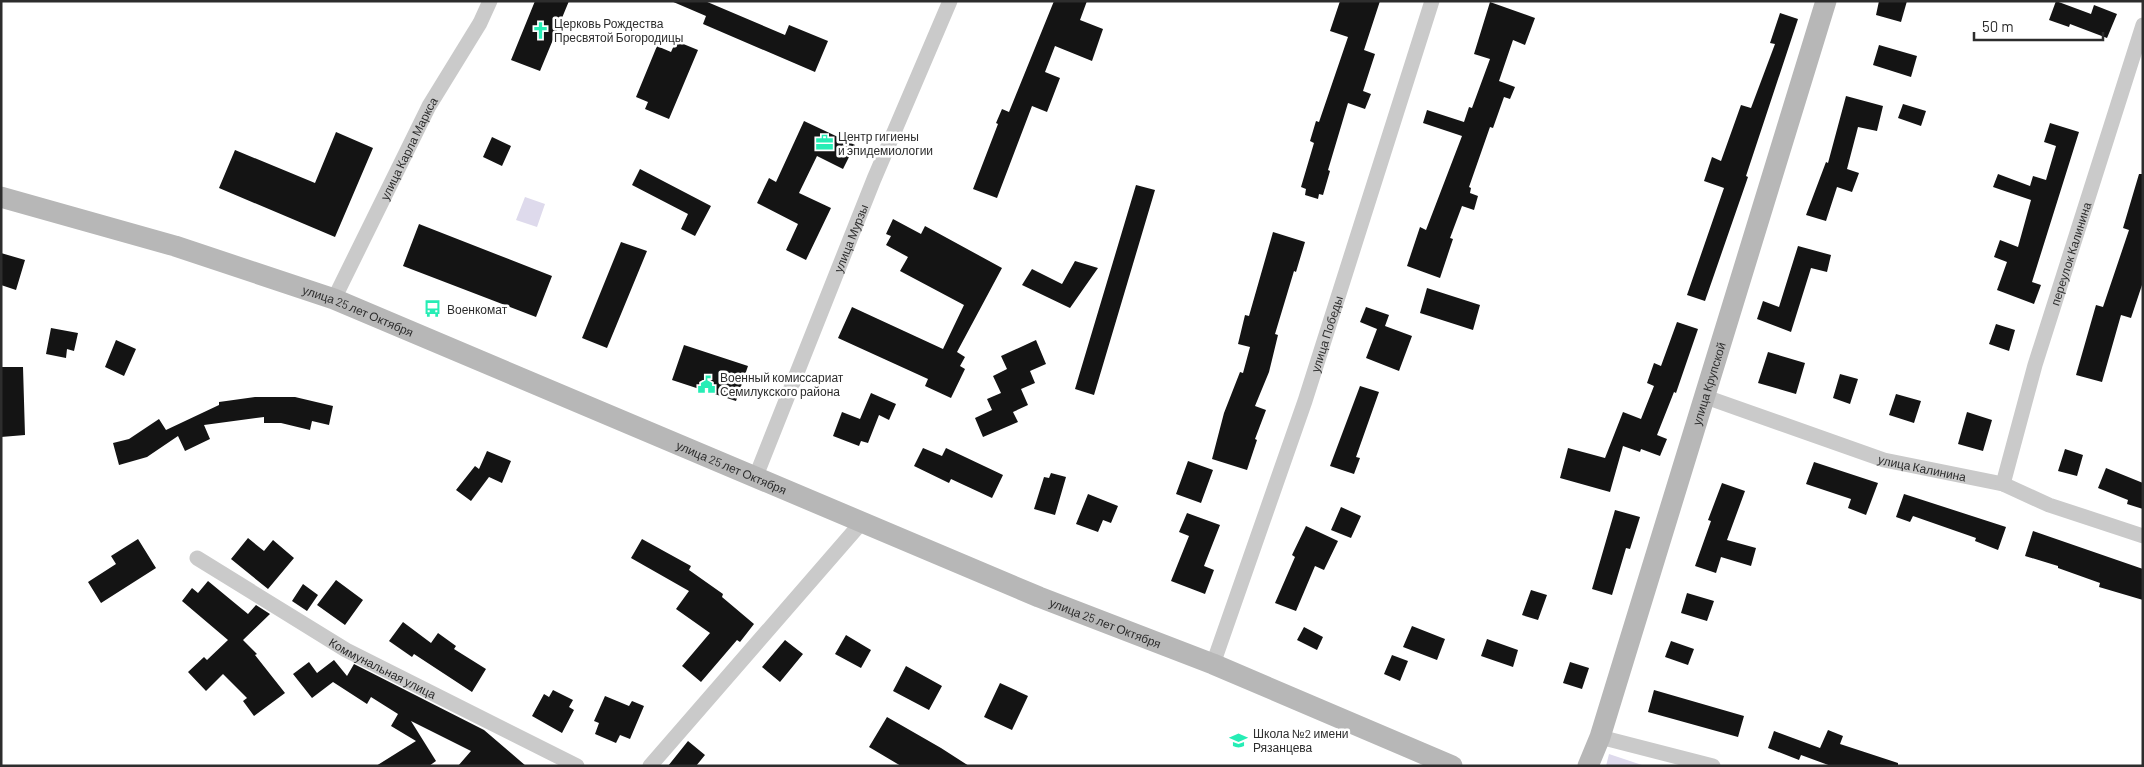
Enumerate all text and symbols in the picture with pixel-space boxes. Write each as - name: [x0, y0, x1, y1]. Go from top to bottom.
- scale bar: [1974, 10, 2103, 42]
- place label: Церковь Рождества Пресвятой Богородицы: [554, 16, 683, 45]
- text: 50 m: [1982, 17, 2014, 35]
- church icon: Церковь Рождества Пресвятой Богородицы: [530, 20, 550, 40]
- street label: улица Карла Маркса: [377, 94, 440, 203]
- place label: Центр гигиены и эпидемиологии: [838, 129, 933, 158]
- office icon: Центр гигиены и эпидемиологии: [814, 133, 834, 153]
- street label: переулок Калинина: [2047, 200, 2093, 307]
- street label: улица Мурзы: [831, 202, 870, 275]
- street label: улица 25 лет Октября: [301, 282, 416, 339]
- street label: улица Победы: [1308, 294, 1345, 374]
- bus stop icon: Военкомат: [423, 299, 443, 319]
- place label: Военкомат: [447, 302, 508, 316]
- street label: улица Крупской: [1689, 340, 1728, 427]
- place label: Военный комиссариат Семилукского района: [720, 370, 844, 399]
- public building icon: Военный комиссариат Семилукского района: [696, 374, 716, 394]
- street label: улица 25 лет Октября: [674, 438, 789, 497]
- street label: улица Калинина: [1876, 451, 1968, 483]
- street label: улица 25 лет Октября: [1047, 595, 1163, 650]
- street label: Коммунальная улица: [327, 634, 439, 701]
- place label: Школа №2 имени Рязанцева: [1253, 726, 1349, 755]
- school or university icon: Школа №2 имени Рязанцева: [1229, 730, 1249, 750]

